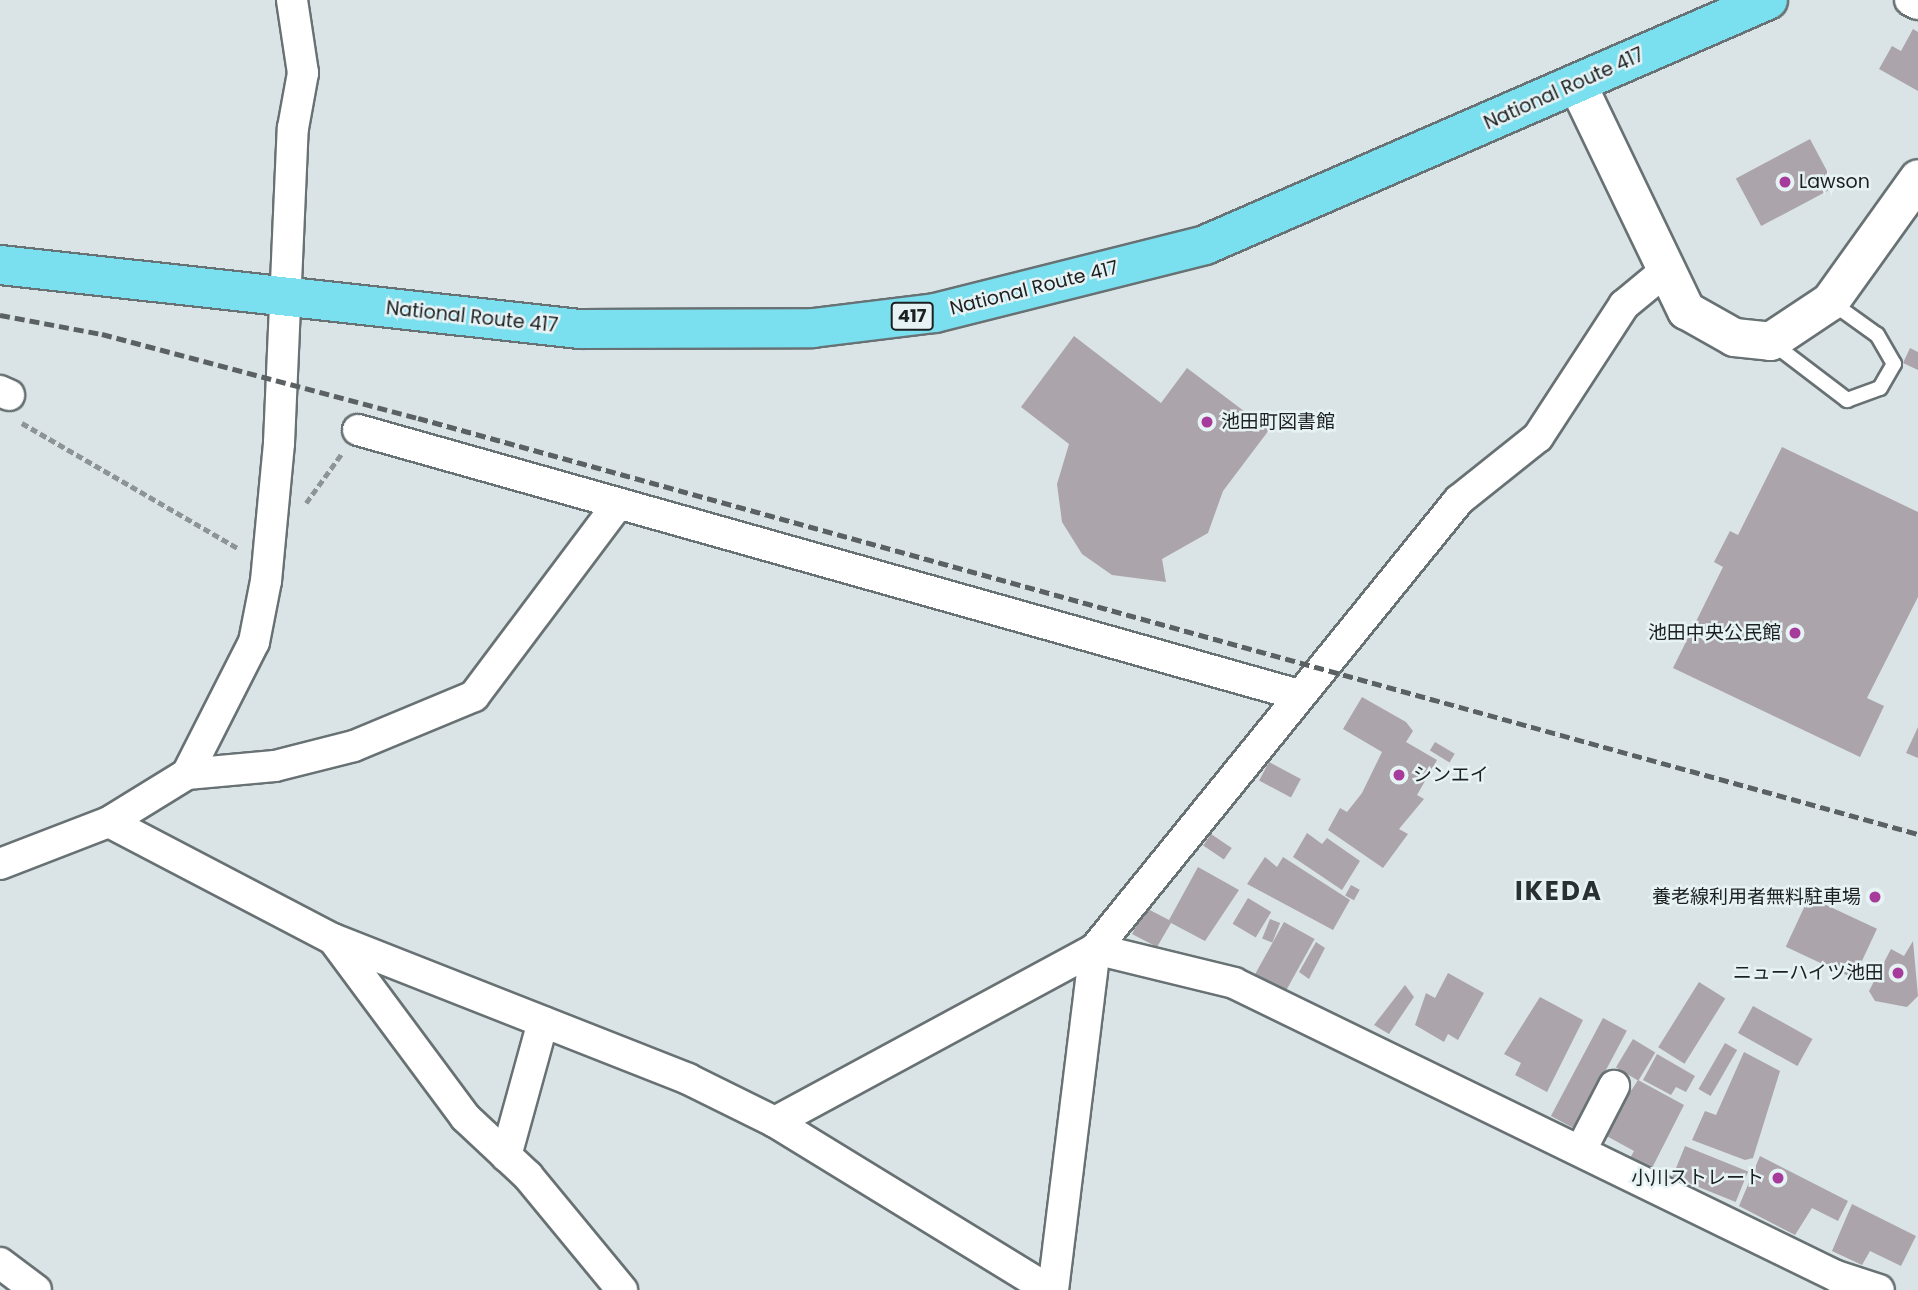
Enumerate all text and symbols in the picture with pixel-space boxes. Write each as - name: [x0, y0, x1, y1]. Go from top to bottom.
- street label: National Route 417: [1480, 43, 1648, 135]
- place label: Lawson: [1799, 171, 1870, 193]
- marker: Lawson: [1777, 174, 1793, 190]
- street label: National Route 417: [947, 256, 1121, 320]
- street label: National Route 417: [385, 297, 559, 337]
- road number: 417: [889, 302, 935, 330]
- place label: 池田町図書館: [1221, 411, 1335, 433]
- marker: 池田町図書館: [1199, 414, 1215, 430]
- place label: 池田中央公民館: [1648, 622, 1781, 644]
- marker: 池田中央公民館: [1787, 625, 1803, 641]
- place label: シンエイ: [1413, 764, 1489, 786]
- marker: シンエイ: [1391, 767, 1407, 783]
- district label: IKEDA: [1516, 876, 1602, 908]
- place label: 養老線利用者無料駐車場: [1652, 886, 1861, 908]
- marker: 養老線利用者無料駐車場: [1867, 889, 1883, 905]
- place label: ニューハイツ池田: [1732, 962, 1884, 984]
- marker: ニューハイツ池田: [1890, 965, 1906, 981]
- place label: 小川ストレート: [1631, 1167, 1764, 1189]
- marker: 小川ストレート: [1770, 1170, 1786, 1186]

